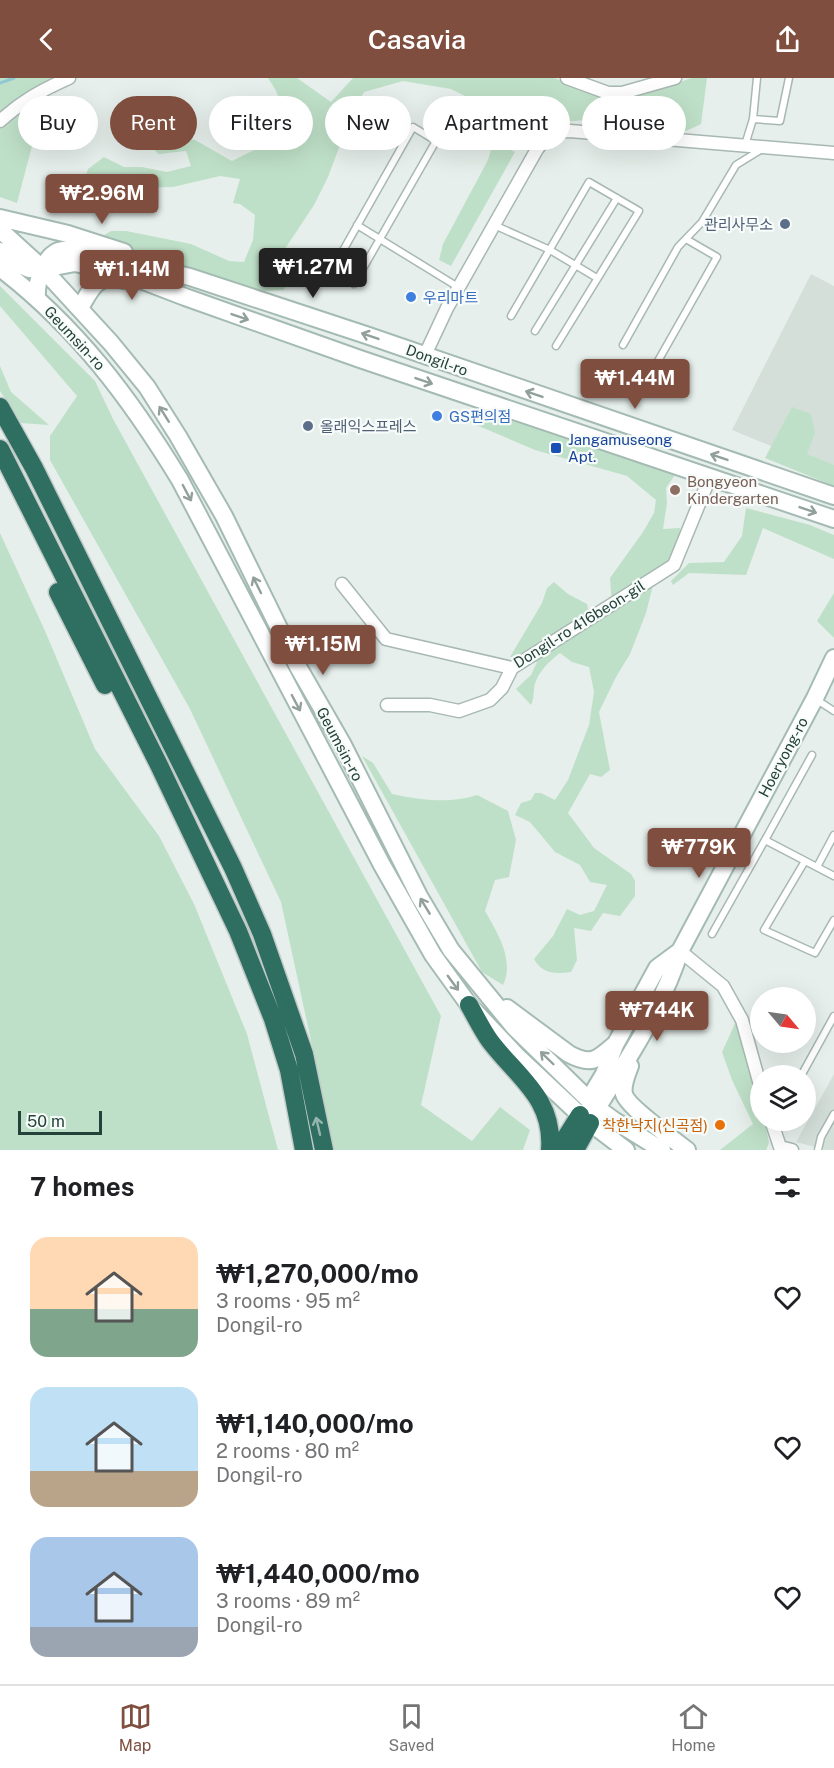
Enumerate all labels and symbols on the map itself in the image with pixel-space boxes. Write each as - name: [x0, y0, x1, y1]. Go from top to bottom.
- pin: ₩2.96M: [53, 174, 151, 225]
- place label: 관리사무소: [704, 216, 773, 233]
- marker: 관리사무소: [778, 217, 792, 231]
- pin: ₩1.27M: [264, 248, 362, 299]
- pin: ₩1.14M: [83, 250, 181, 301]
- place label: 우리마트: [423, 289, 478, 306]
- marker: 우리마트: [404, 290, 418, 304]
- street label: Geumsin-ro: [41, 303, 109, 373]
- one-way arrow: [230, 312, 249, 323]
- one-way arrow: [361, 330, 380, 341]
- street label: Dongil-ro: [404, 341, 470, 379]
- pin: ₩1.44M: [586, 359, 684, 410]
- one-way arrow: [414, 376, 433, 387]
- one-way arrow: [526, 388, 544, 399]
- one-way arrow: [158, 406, 170, 422]
- place label: GS편의점: [449, 408, 511, 425]
- marker: GS편의점: [430, 409, 444, 423]
- place label: 올래익스프레스: [320, 418, 417, 435]
- marker: 올래익스프레스: [301, 419, 315, 433]
- place label: Jangamuseong Apt.: [568, 431, 672, 465]
- marker: Jangamuseong Apt.: [549, 441, 563, 455]
- one-way arrow: [710, 451, 729, 462]
- place label: Bongyeon Kindergarten: [687, 473, 779, 507]
- marker: Bongyeon Kindergarten: [668, 483, 682, 497]
- one-way arrow: [181, 484, 193, 501]
- one-way arrow: [798, 506, 817, 517]
- one-way arrow: [251, 576, 263, 594]
- street label: Dongil-ro 416beon-gil: [510, 577, 648, 671]
- pin: ₩1.15M: [274, 625, 372, 676]
- one-way arrow: [291, 693, 303, 711]
- street label: Geumsin-ro: [313, 704, 367, 784]
- street label: Hoeryong-ro: [755, 714, 811, 800]
- pin: ₩779K: [657, 828, 741, 879]
- one-way arrow: [419, 898, 431, 915]
- one-way arrow: [447, 974, 459, 990]
- north arrow: [750, 987, 816, 1053]
- pin: ₩744K: [615, 991, 699, 1042]
- one-way arrow: [539, 1051, 554, 1065]
- scale bar: [18, 1108, 102, 1136]
- one-way arrow: [312, 1116, 324, 1135]
- place label: 착한낙지(신곡점): [602, 1117, 708, 1134]
- marker: 착한낙지(신곡점): [713, 1118, 727, 1132]

